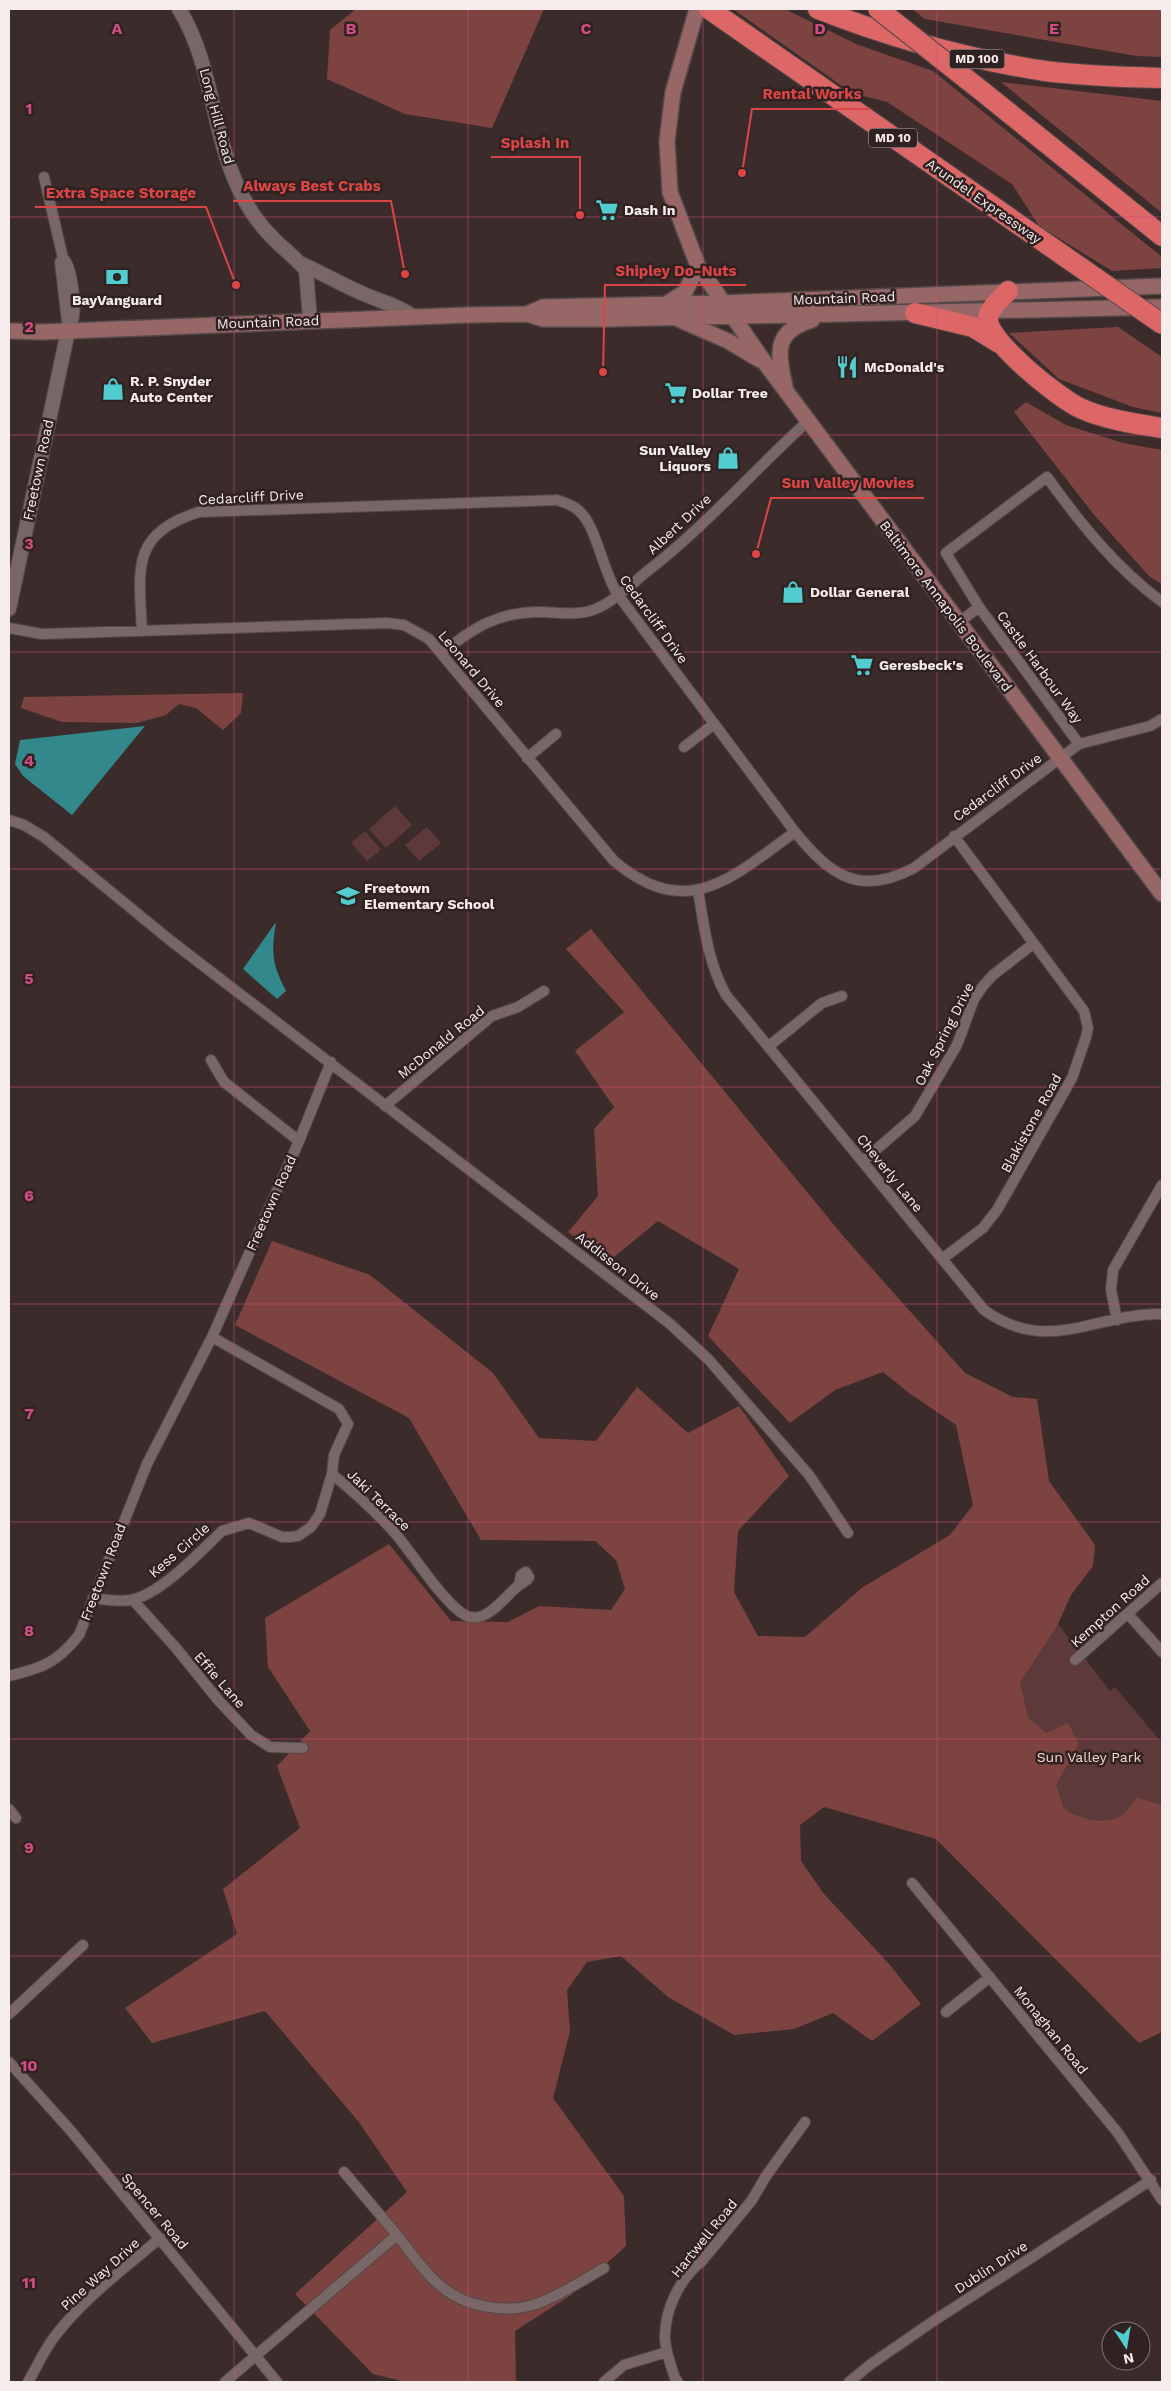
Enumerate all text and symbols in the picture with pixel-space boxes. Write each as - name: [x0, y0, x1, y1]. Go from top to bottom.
- text: A: [112, 19, 123, 38]
- text: B: [346, 19, 357, 38]
- text: C: [581, 19, 592, 38]
- text: D: [814, 19, 826, 38]
- text: E: [1049, 19, 1059, 38]
- road number: MD 100: [950, 50, 1004, 68]
- street label: Long Hill Road: [197, 66, 237, 166]
- callout: Rental Works: [752, 79, 871, 109]
- text: Rental Works: [762, 85, 862, 103]
- text: 1: [26, 99, 32, 118]
- callout: Splash In: [491, 127, 580, 157]
- road number: MD 10: [869, 128, 917, 148]
- text: Splash In: [501, 134, 569, 152]
- street label: Arundel Expressway: [923, 155, 1045, 247]
- callout: Always Best Crabs: [233, 171, 391, 201]
- callout: Extra Space Storage: [35, 177, 206, 207]
- text: Always Best Crabs: [243, 177, 381, 195]
- text: Extra Space Storage: [46, 184, 197, 202]
- supermarket icon: Dash In: [594, 197, 620, 223]
- place label: Dash In: [624, 202, 675, 218]
- callout: Shipley Do-Nuts: [605, 255, 746, 285]
- text: Shipley Do-Nuts: [615, 262, 737, 280]
- bank icon: BayVanguard: [104, 264, 130, 290]
- street label: Mountain Road: [792, 288, 896, 308]
- place label: BayVanguard: [72, 292, 162, 308]
- street label: Mountain Road: [216, 312, 320, 332]
- text: 2: [24, 317, 34, 336]
- restaurant icon: McDonald's: [834, 354, 860, 380]
- place label: McDonald's: [864, 359, 945, 375]
- place label: R. P. Snyder Auto Center: [130, 373, 213, 405]
- shop icon: R. P. Snyder Auto Center: [100, 376, 126, 402]
- supermarket icon: Dollar Tree: [663, 380, 689, 406]
- place label: Dollar Tree: [692, 385, 768, 401]
- street label: Freetown Road: [19, 418, 57, 522]
- place label: Sun Valley Liquors: [639, 442, 712, 474]
- shop icon: Sun Valley Liquors: [715, 445, 741, 471]
- callout: Sun Valley Movies: [771, 468, 924, 498]
- text: Sun Valley Movies: [782, 474, 914, 492]
- street label: Cedarcliff Drive: [198, 486, 304, 508]
- street label: Albert Drive: [644, 490, 714, 558]
- street label: Baltimore Annapolis Boulevard: [877, 517, 1015, 695]
- text: 3: [24, 534, 34, 553]
- street label: Cedarcliff Drive: [616, 572, 692, 666]
- shop icon: Dollar General: [780, 579, 806, 605]
- place label: Dollar General: [810, 584, 910, 600]
- street label: Castle Harbour Way: [994, 608, 1087, 727]
- street label: Leonard Drive: [435, 627, 509, 711]
- supermarket icon: Geresbeck's: [849, 652, 875, 678]
- place label: Geresbeck's: [879, 657, 964, 673]
- street label: Cedarcliff Drive: [950, 749, 1044, 825]
- text: 4: [24, 751, 34, 770]
- place label: Freetown Elementary School: [364, 880, 495, 912]
- school or university icon: Freetown Elementary School: [335, 883, 361, 909]
- text: 5: [24, 969, 34, 988]
- street label: Oak Spring Drive: [911, 980, 977, 1088]
- street label: McDonald Road: [394, 1002, 488, 1082]
- street label: Blakistone Road: [997, 1071, 1065, 1175]
- street label: Cheverly Lane: [854, 1131, 926, 1215]
- street label: Freetown Road: [243, 1153, 299, 1253]
- text: 6: [24, 1186, 34, 1205]
- street label: Addisson Drive: [573, 1228, 663, 1304]
- text: 7: [24, 1404, 34, 1423]
- street label: Jaki Terrace: [344, 1466, 414, 1534]
- street label: Kess Circle: [145, 1519, 213, 1581]
- street label: Freetown Road: [77, 1521, 129, 1623]
- street label: Kempton Road: [1067, 1571, 1153, 1651]
- text: 8: [24, 1621, 34, 1640]
- street label: Effie Lane: [191, 1649, 249, 1711]
- park label: Sun Valley Park: [1037, 1749, 1141, 1765]
- text: 9: [24, 1838, 34, 1857]
- street label: Monaghan Road: [1011, 1983, 1091, 2077]
- text: 10: [20, 2056, 38, 2075]
- street label: Spencer Road: [118, 2170, 192, 2252]
- street label: Hartwell Road: [668, 2196, 740, 2280]
- street label: Pine Way Drive: [57, 2234, 143, 2314]
- street label: Dublin Drive: [952, 2237, 1030, 2297]
- text: 11: [22, 2273, 36, 2292]
- north arrow: [1101, 2321, 1151, 2371]
- text: N: [1122, 2350, 1135, 2368]

